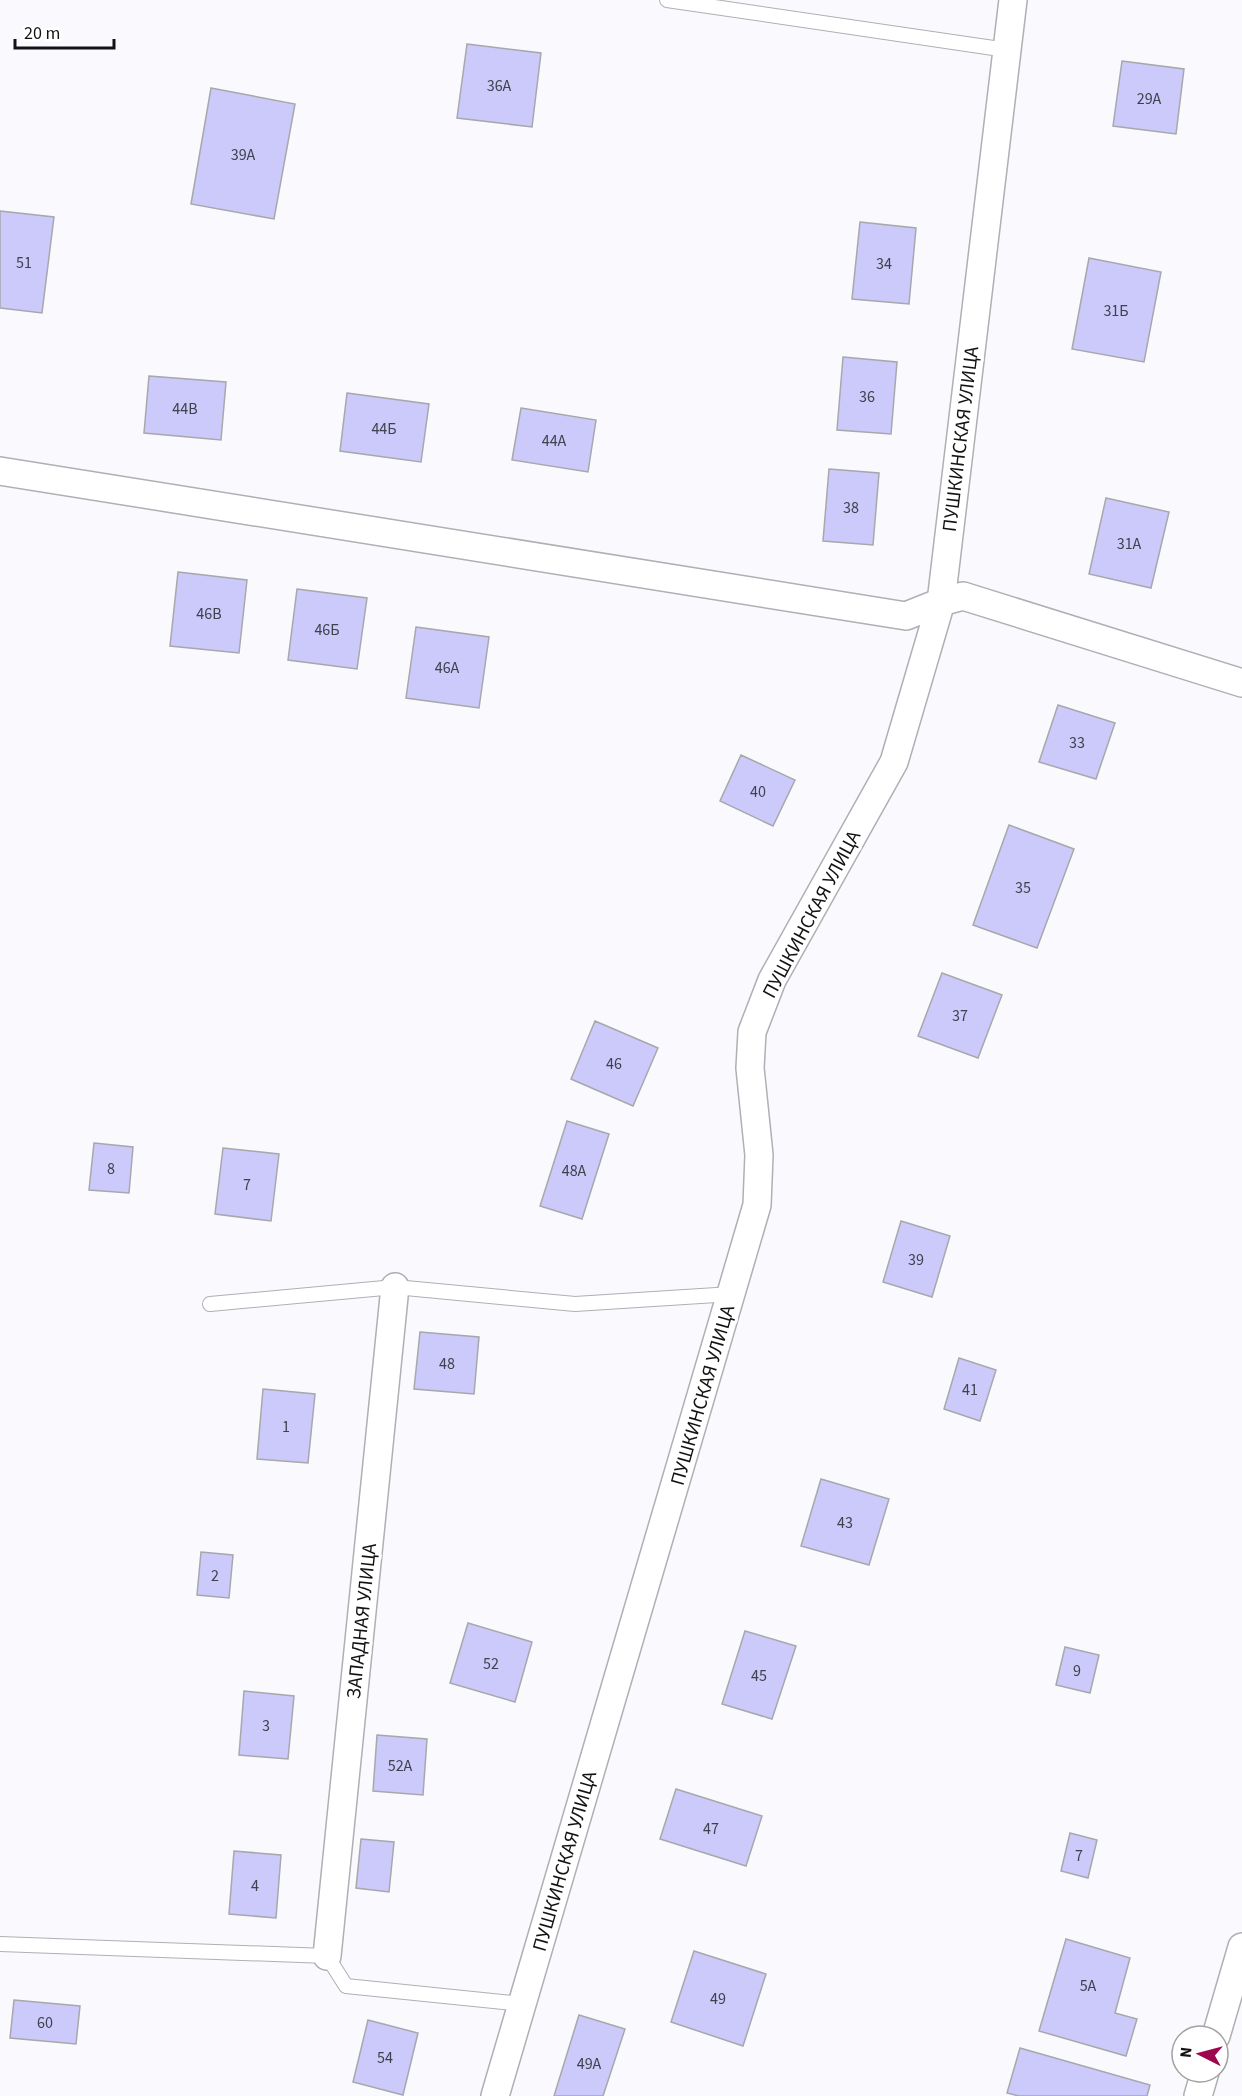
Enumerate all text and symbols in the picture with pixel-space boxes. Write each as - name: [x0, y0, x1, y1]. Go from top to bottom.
- scale bar: [15, 12, 114, 50]
- text: 20 m: [24, 21, 60, 46]
- house number: 36А: [487, 75, 512, 97]
- house number: 29А: [1137, 88, 1162, 110]
- house number: 39А: [231, 144, 256, 166]
- house number: 51: [16, 252, 32, 274]
- house number: 34: [876, 253, 892, 275]
- house number: 31Б: [1103, 300, 1129, 322]
- street label: ПУШКИНСКАЯ УЛИЦА: [936, 345, 986, 533]
- house number: 36: [859, 386, 875, 408]
- house number: 44В: [172, 398, 198, 420]
- house number: 44Б: [371, 418, 397, 440]
- house number: 44А: [542, 430, 567, 452]
- house number: 38: [843, 497, 859, 519]
- house number: 31А: [1117, 533, 1142, 555]
- house number: 46В: [196, 603, 222, 625]
- house number: 46Б: [314, 619, 340, 641]
- house number: 46А: [435, 657, 460, 679]
- house number: 33: [1069, 732, 1085, 754]
- house number: 40: [750, 781, 766, 803]
- street label: ПУШКИНСКАЯ УЛИЦА: [756, 825, 868, 1003]
- house number: 35: [1015, 877, 1031, 899]
- house number: 37: [952, 1005, 968, 1027]
- house number: 46: [606, 1053, 622, 1075]
- house number: 8: [107, 1158, 115, 1180]
- house number: 48А: [562, 1160, 587, 1182]
- house number: 7: [243, 1174, 251, 1196]
- house number: 39: [908, 1249, 924, 1271]
- street label: ПУШКИНСКАЯ УЛИЦА: [664, 1302, 742, 1489]
- house number: 48: [439, 1353, 455, 1375]
- house number: 41: [962, 1379, 978, 1401]
- house number: 1: [282, 1416, 290, 1438]
- house number: 43: [837, 1512, 853, 1534]
- street label: ЗАПАДНАЯ УЛИЦА: [340, 1542, 384, 1700]
- house number: 2: [211, 1565, 219, 1587]
- house number: 52: [483, 1653, 499, 1675]
- house number: 9: [1073, 1660, 1081, 1682]
- house number: 45: [751, 1665, 767, 1687]
- house number: 3: [262, 1715, 270, 1737]
- house number: 52А: [388, 1755, 413, 1777]
- street label: ПУШКИНСКАЯ УЛИЦА: [526, 1768, 604, 1955]
- house number: 47: [703, 1818, 719, 1840]
- house number: 7: [1075, 1845, 1083, 1867]
- house number: 4: [251, 1875, 259, 1897]
- house number: 5А: [1080, 1975, 1097, 1997]
- house number: 49: [710, 1988, 726, 2010]
- house number: 60: [37, 2012, 53, 2034]
- north arrow: [1170, 2024, 1230, 2084]
- text: N: [1175, 2046, 1198, 2059]
- house number: 54: [377, 2047, 393, 2069]
- house number: 49А: [577, 2053, 602, 2075]

